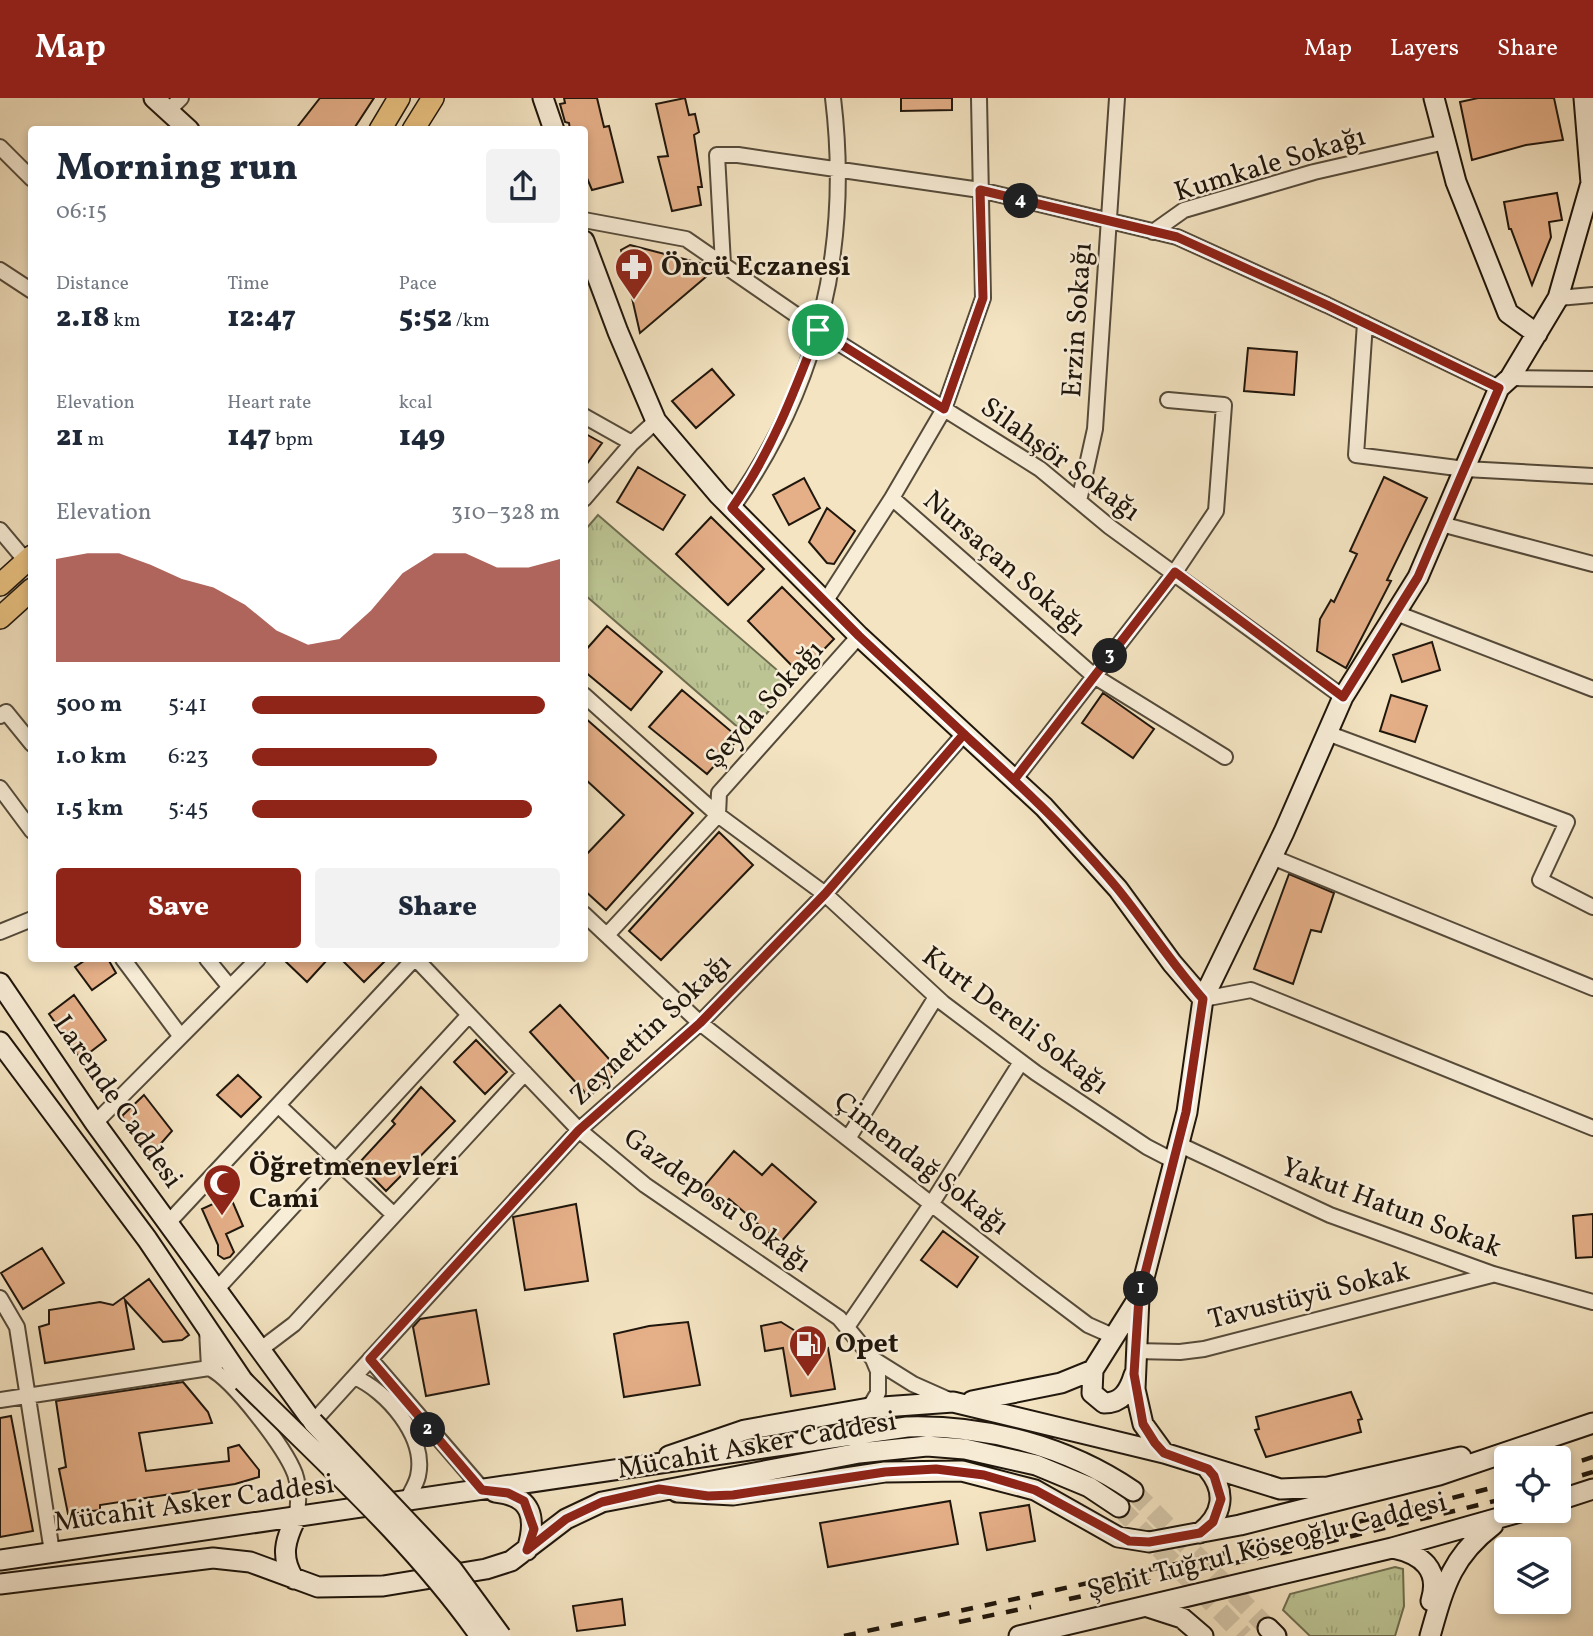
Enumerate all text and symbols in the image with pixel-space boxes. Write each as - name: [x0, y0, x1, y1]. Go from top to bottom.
- text: Map: [35, 26, 106, 72]
- text: Map: [1304, 32, 1352, 66]
- text: Layers: [1390, 32, 1459, 66]
- text: Share: [1497, 32, 1558, 66]
- street label: Kumkale Sokağı: [1170, 117, 1370, 213]
- text: Morning run: [56, 143, 298, 196]
- button: share: [486, 149, 560, 223]
- pin: 4: [1004, 184, 1038, 218]
- text: 4: [1015, 187, 1026, 213]
- text: 06:15: [56, 196, 107, 228]
- street label: Erzin Sokağı: [1053, 241, 1103, 399]
- pharmacy icon: Öncü Eczanesi: [613, 246, 655, 301]
- place label: Öncü Eczanesi: [661, 248, 851, 287]
- text: Distance: [56, 271, 129, 297]
- text: Time: [227, 271, 269, 297]
- text: Pace: [399, 271, 437, 297]
- text: 2.18: [56, 297, 110, 339]
- text: 12:47: [227, 297, 296, 339]
- text: 5:52: [399, 297, 452, 339]
- pin: [788, 300, 848, 360]
- text: km: [110, 308, 141, 334]
- text: /km: [452, 308, 490, 334]
- icon: arrive: [799, 311, 837, 349]
- street label: Silahşör Sokağı: [972, 389, 1148, 531]
- text: Elevation: [56, 390, 135, 416]
- text: Heart rate: [227, 390, 311, 416]
- text: kcal: [399, 390, 432, 416]
- text: 21: [56, 416, 84, 458]
- text: 147: [227, 416, 272, 458]
- text: 149: [399, 416, 445, 458]
- text: m: [84, 427, 104, 453]
- text: bpm: [272, 427, 313, 453]
- street label: Nursaçan Sokağı: [914, 482, 1094, 646]
- text: Elevation: [56, 497, 152, 529]
- text: 310–328 m: [451, 497, 560, 529]
- street label: Şeyda Sokağı: [697, 632, 833, 778]
- pin: 3: [1092, 638, 1128, 674]
- text: 3: [1105, 642, 1114, 668]
- text: 500 m: [56, 689, 122, 721]
- text: 5:41: [168, 689, 207, 721]
- text: 1.0 km: [56, 741, 127, 773]
- text: 6:23: [168, 741, 209, 773]
- text: 1.5 km: [56, 793, 123, 825]
- text: 5:45: [168, 793, 209, 825]
- button: Save: [56, 868, 301, 948]
- button: Share: [315, 868, 560, 948]
- street label: Kurt Dereli Sokağı: [913, 938, 1117, 1104]
- street label: Zeynettin Sokağı: [562, 945, 740, 1115]
- street label: Larende Caddesi: [43, 1007, 191, 1197]
- street label: Çimendağ Sokağı: [825, 1083, 1017, 1245]
- street label: Gazdeposu Sokağı: [615, 1119, 819, 1283]
- place label: Öğretmenevleri Cami: [249, 1148, 459, 1219]
- street label: Yakut Hatun Sokak: [1275, 1148, 1507, 1268]
- mosque icon: Öğretmenevleri Cami: [201, 1162, 243, 1217]
- street label: Tavustüyü Sokak: [1204, 1252, 1414, 1340]
- pin: 1: [1124, 1272, 1158, 1306]
- text: 1: [1137, 1275, 1144, 1301]
- fuel station icon: Opet: [787, 1323, 829, 1378]
- place label: Opet: [835, 1325, 898, 1364]
- street label: Mücahit Asker Caddesi: [614, 1402, 900, 1490]
- pin: 2: [410, 1412, 446, 1448]
- text: 2: [423, 1416, 432, 1442]
- map controls: [1494, 1446, 1571, 1614]
- button: locate: [1494, 1446, 1571, 1523]
- street label: Mücahit Asker Caddesi: [51, 1465, 337, 1543]
- street label: Şehit Tuğrul Köseoğlu Caddesi: [1083, 1483, 1451, 1611]
- button: layers: [1494, 1537, 1571, 1614]

